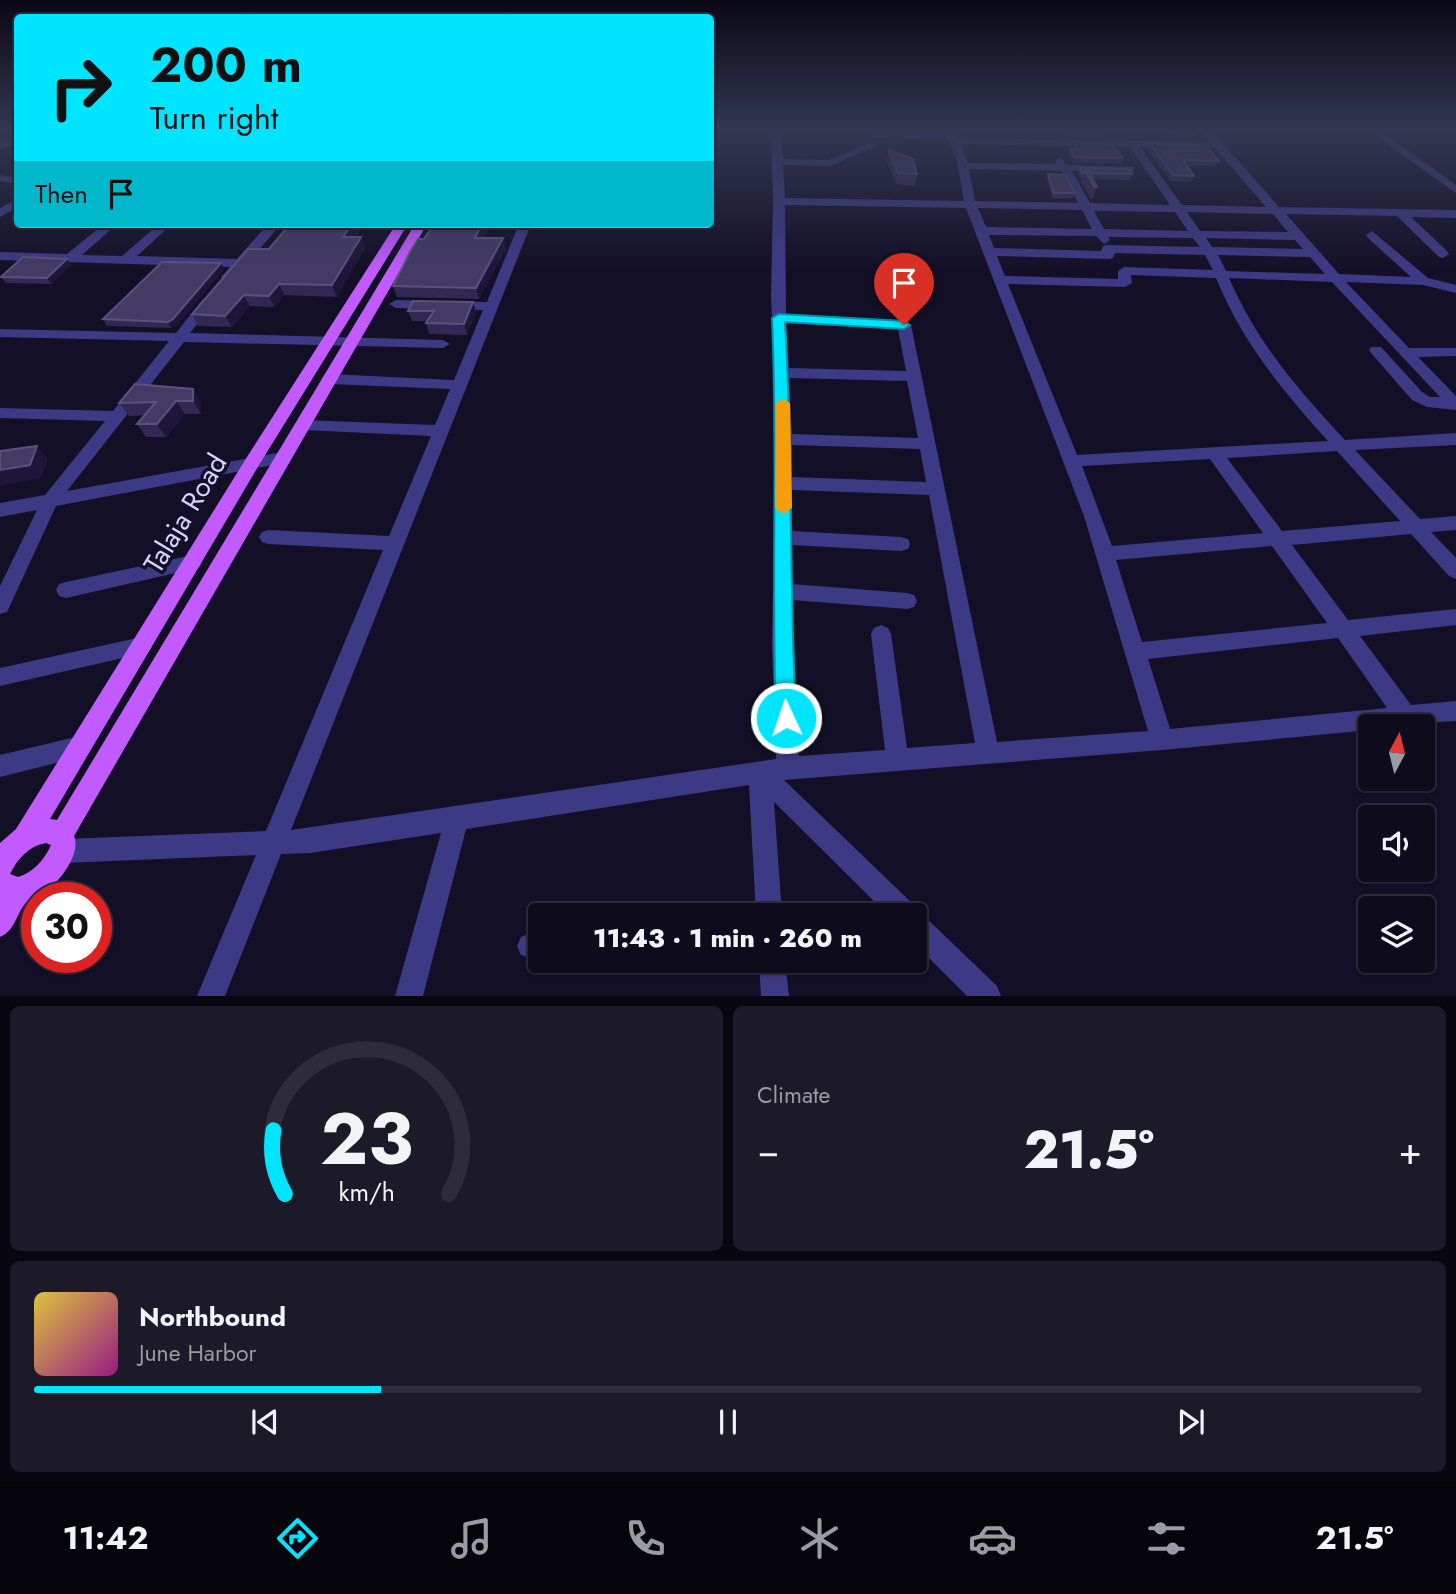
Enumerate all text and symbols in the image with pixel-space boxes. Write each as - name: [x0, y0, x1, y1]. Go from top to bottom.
- text: 200 m: [150, 30, 302, 100]
- icon: right: [35, 42, 126, 133]
- text: Turn right: [150, 95, 279, 141]
- text: Then: [35, 175, 88, 213]
- icon: arrive: [102, 175, 140, 213]
- pin: [874, 253, 934, 325]
- icon: arrive: [885, 264, 923, 302]
- street label: Talaja Road: [134, 446, 237, 581]
- position arrow: [749, 681, 823, 755]
- north arrow: [1358, 714, 1435, 791]
- map controls: [1358, 714, 1435, 973]
- button: sound: [1358, 805, 1435, 882]
- speed limit sign: 30: [21, 882, 112, 973]
- button: layers: [1358, 896, 1435, 973]
- text: 11:43 · 1 min · 260 m: [593, 919, 862, 957]
- text: Climate: [757, 1078, 830, 1112]
- text: 23: [320, 1087, 413, 1192]
- text: 21.5°: [1024, 1112, 1154, 1188]
- text: −: [757, 1123, 779, 1178]
- text: +: [1399, 1123, 1422, 1178]
- text: km/h: [338, 1174, 395, 1210]
- text: Northbound: [139, 1298, 286, 1336]
- text: June Harbor: [139, 1336, 256, 1370]
- icon: previous: [246, 1403, 284, 1441]
- icon: pause: [709, 1403, 747, 1441]
- icon: next: [1172, 1403, 1210, 1441]
- icon: directions: [273, 1514, 322, 1563]
- icon: music: [447, 1514, 496, 1563]
- icon: phone: [621, 1514, 670, 1563]
- icon: climate: [795, 1514, 844, 1563]
- icon: car: [968, 1514, 1017, 1563]
- icon: filters: [1142, 1514, 1191, 1563]
- text: 11:42: [62, 1515, 149, 1561]
- text: 21.5°: [1316, 1515, 1394, 1561]

